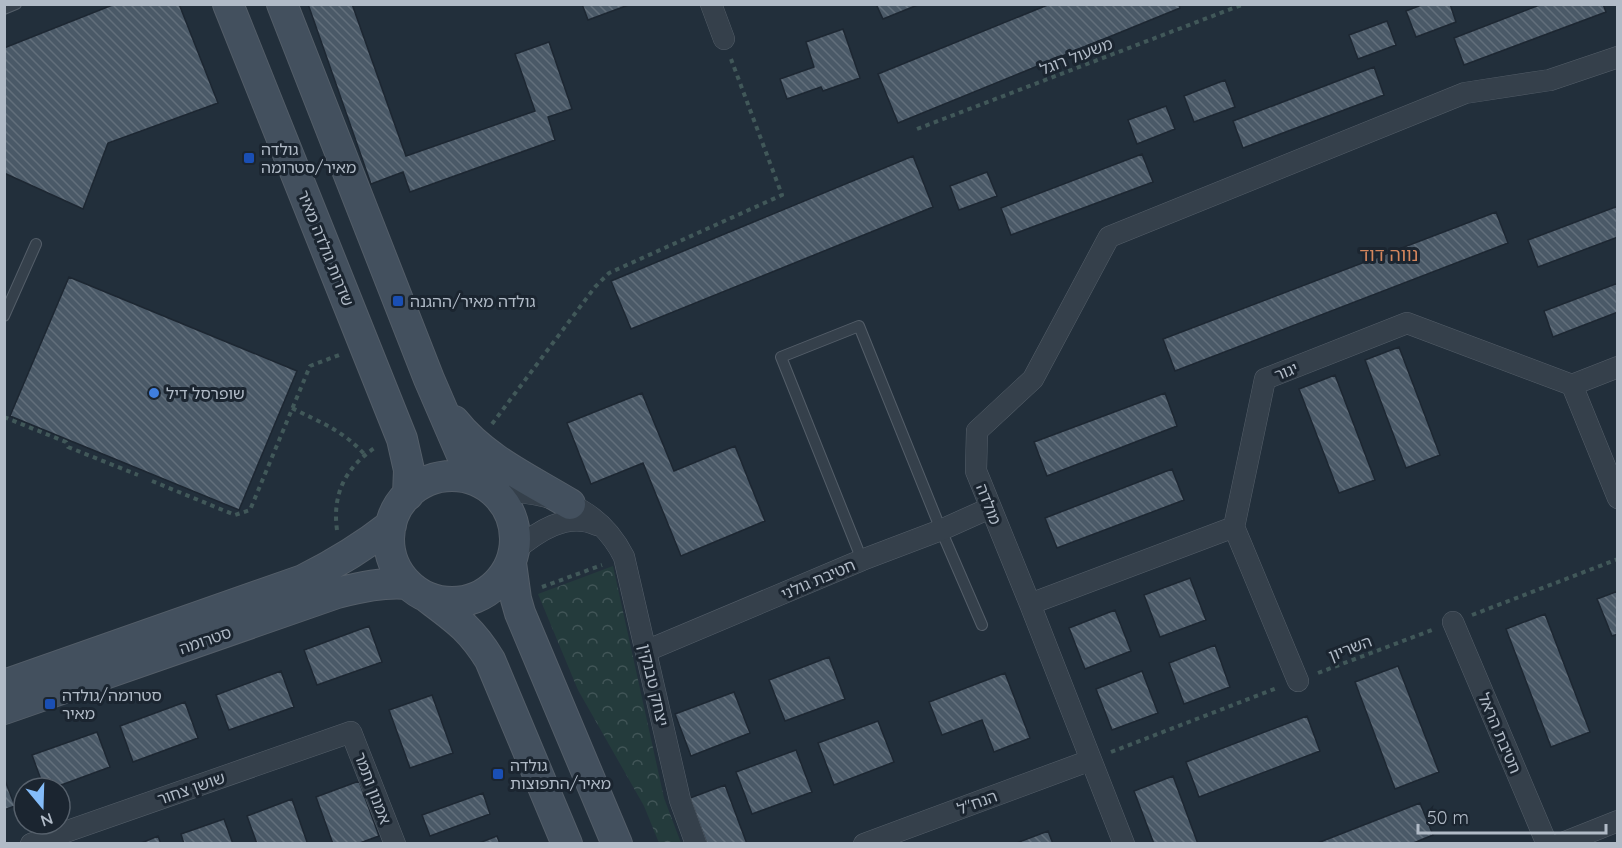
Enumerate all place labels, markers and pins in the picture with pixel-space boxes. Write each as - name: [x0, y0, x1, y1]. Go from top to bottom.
- place label: גולדה מאיר/סטרומה: [261, 139, 356, 177]
- marker: גולדה מאיר/סטרומה: [242, 151, 256, 165]
- place label: גולדה מאיר/ההגנה: [410, 291, 536, 311]
- marker: גולדה מאיר/ההגנה: [391, 294, 405, 308]
- place label: שופרסל דיל: [166, 383, 245, 403]
- marker: שופרסל דיל: [147, 386, 161, 400]
- place label: סטרומה/גולדה מאיר: [62, 685, 162, 723]
- marker: סטרומה/גולדה מאיר: [43, 697, 57, 711]
- place label: גולדה מאיר/התפוצות: [510, 755, 611, 793]
- marker: גולדה מאיר/התפוצות: [491, 767, 505, 781]

